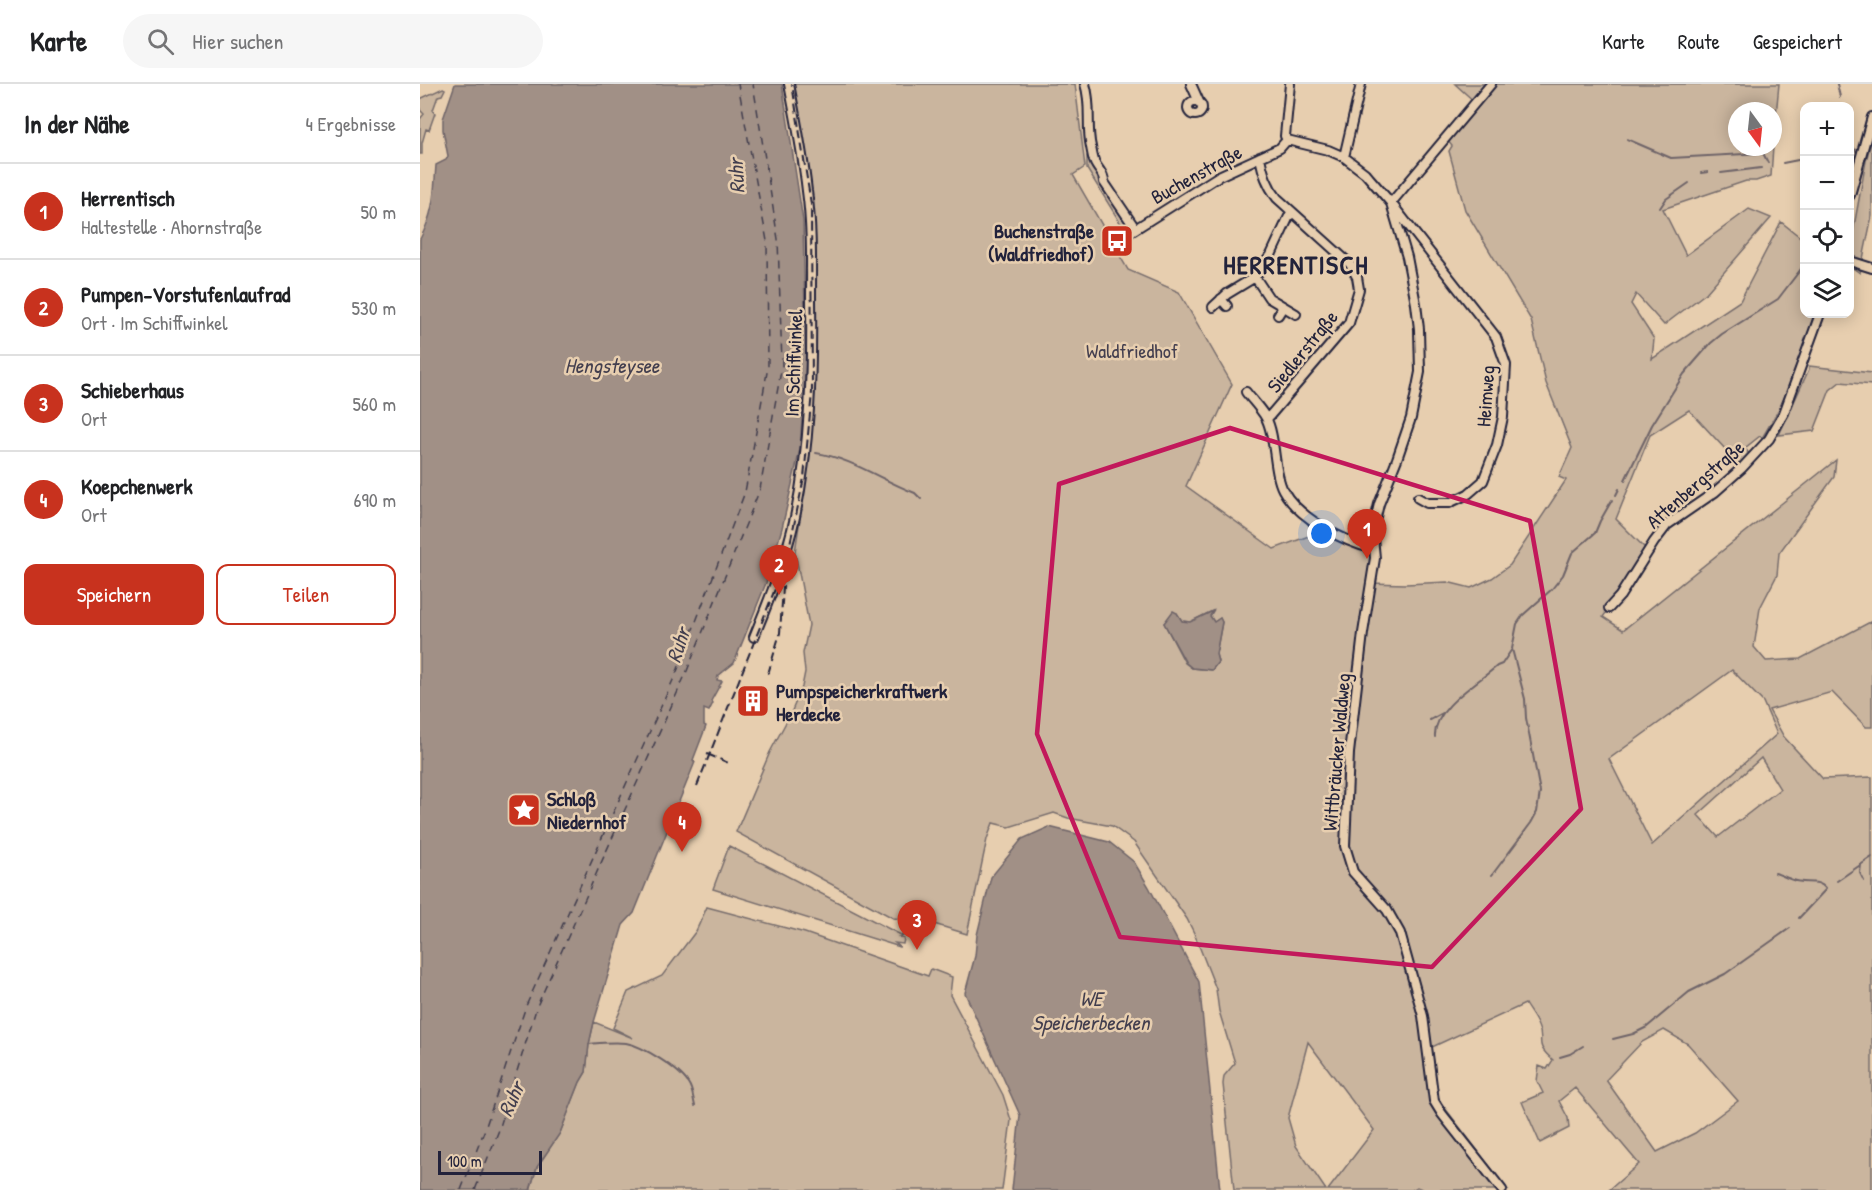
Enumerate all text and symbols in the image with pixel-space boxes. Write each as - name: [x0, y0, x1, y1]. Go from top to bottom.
- search box: [123, 14, 543, 68]
- text: Karte: [30, 22, 87, 60]
- icon: search: [144, 25, 177, 58]
- text: Hier suchen: [192, 26, 283, 56]
- text: Karte: [1602, 27, 1645, 56]
- text: Route: [1678, 27, 1720, 56]
- text: Gespeichert: [1753, 27, 1842, 56]
- north arrow: [1728, 102, 1782, 156]
- map controls: [1800, 102, 1854, 318]
- button: +: [1800, 102, 1854, 156]
- text: In der Nähe: [24, 106, 130, 141]
- text: 4 Ergebnisse: [305, 110, 396, 137]
- street label: Buchenstraße: [1146, 138, 1246, 210]
- water label: Ruhr: [720, 155, 751, 194]
- button: −: [1800, 156, 1854, 210]
- text: Herrentisch: [81, 183, 174, 213]
- text: 1: [40, 198, 47, 225]
- text: 50 m: [360, 198, 396, 225]
- button: locate: [1800, 210, 1854, 264]
- text: Haltestelle · Ahornstraße: [81, 213, 262, 240]
- place label: Buchenstraße (Waldfriedhof): [988, 217, 1094, 267]
- bus stop icon: Buchenstraße (Waldfriedhof): [1099, 223, 1135, 259]
- district label: HERRENTISCH: [1223, 247, 1369, 282]
- button: layers: [1800, 264, 1854, 318]
- text: Pumpen-Vorstufenlaufrad: [81, 279, 290, 309]
- text: 2: [39, 294, 48, 321]
- text: 530 m: [351, 294, 396, 321]
- street label: Siedlerstraße: [1260, 304, 1344, 398]
- street label: Im Schiffwinkel: [778, 308, 808, 417]
- text: Ort · Im Schiffwinkel: [81, 309, 227, 336]
- park label: Waldfriedhof: [1086, 337, 1178, 364]
- water label: Hengsteysee: [565, 351, 661, 380]
- street label: Heimweg: [1469, 364, 1501, 428]
- text: Schieberhaus: [81, 375, 184, 405]
- text: 3: [39, 390, 48, 417]
- text: 560 m: [352, 390, 396, 417]
- text: Ort: [81, 405, 107, 432]
- street label: Attenbergstraße: [1640, 434, 1750, 534]
- text: Koepchenwerk: [81, 471, 193, 501]
- text: 4: [40, 486, 47, 513]
- text: 690 m: [354, 486, 396, 513]
- text: Ort: [81, 501, 107, 528]
- pin: 1: [1348, 510, 1386, 559]
- your location: [1307, 519, 1336, 548]
- pin: 2: [760, 546, 798, 595]
- button: Speichern: [24, 564, 204, 625]
- button: Teilen: [216, 564, 396, 625]
- water label: Ruhr: [659, 621, 698, 666]
- street label: Wittbräucker Waldweg: [1316, 672, 1356, 832]
- place label: Pumpspeicherkraftwerk Herdecke: [776, 677, 948, 727]
- building icon: Pumpspeicherkraftwerk Herdecke: [735, 683, 771, 719]
- place label: Schloß Niedernhof: [547, 785, 627, 835]
- place icon: Schloß Niedernhof: [506, 792, 542, 828]
- pin: 4: [662, 802, 702, 852]
- pin: 3: [898, 900, 936, 950]
- water label: WE Speicherbecken: [1033, 984, 1151, 1037]
- water label: Ruhr: [491, 1075, 533, 1121]
- scale bar: [438, 1148, 542, 1176]
- text: 100 m: [447, 1150, 482, 1172]

